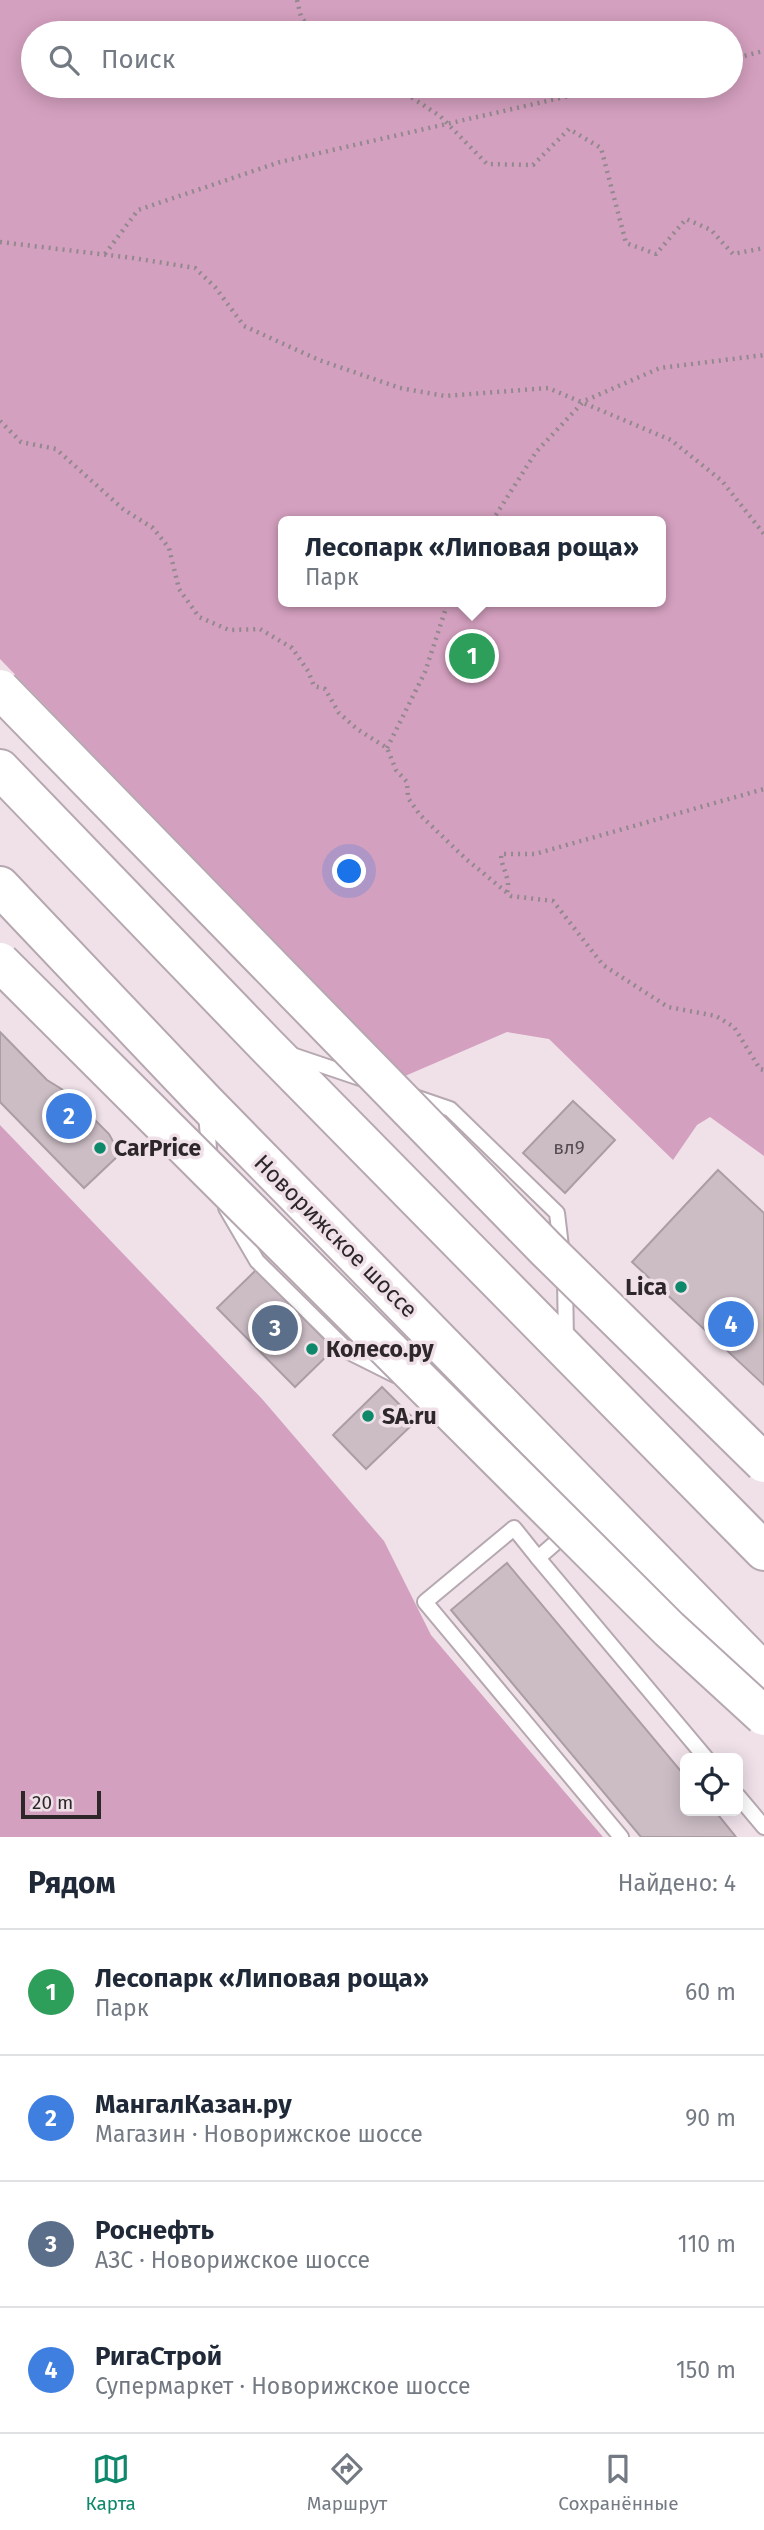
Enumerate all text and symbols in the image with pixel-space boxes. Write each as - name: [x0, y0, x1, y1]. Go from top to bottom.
- search box: [21, 21, 743, 98]
- icon: search: [45, 41, 83, 79]
- text: Поиск: [101, 44, 175, 75]
- popup: [278, 516, 666, 607]
- text: Лесопарк «Липовая роща»: [305, 532, 639, 563]
- text: Парк: [305, 563, 359, 591]
- pin: 1: [449, 630, 495, 682]
- your location: [332, 854, 366, 888]
- pin: 2: [46, 1090, 92, 1142]
- place label: CarPrice: [114, 1134, 201, 1162]
- house number: вл9: [553, 1136, 585, 1159]
- marker: CarPrice: [92, 1140, 108, 1156]
- street label: Новорижское шоссе: [249, 1149, 423, 1323]
- place label: Lica: [625, 1273, 667, 1301]
- marker: Lica: [673, 1279, 689, 1295]
- pin: 4: [708, 1298, 754, 1350]
- pin: 3: [252, 1302, 298, 1354]
- place label: Колесо.ру: [326, 1335, 435, 1363]
- marker: Колесо.ру: [304, 1341, 320, 1357]
- place label: SA.ru: [382, 1402, 437, 1430]
- marker: SA.ru: [360, 1408, 376, 1424]
- map controls: [680, 1753, 743, 1816]
- button: locate: [680, 1753, 743, 1816]
- scale bar: [21, 1788, 102, 1820]
- text: 20 m: [32, 1791, 73, 1814]
- text: Рядом: [28, 1865, 116, 1901]
- text: Найдено: 4: [618, 1869, 736, 1897]
- text: Лесопарк «Липовая роща»: [95, 1963, 429, 1994]
- text: 1: [46, 1978, 56, 2006]
- text: 60 m: [685, 1978, 736, 2006]
- text: Парк: [95, 1994, 149, 2022]
- text: МангалКазан.ру: [95, 2089, 292, 2120]
- text: 2: [45, 2104, 57, 2132]
- text: 90 m: [685, 2104, 736, 2132]
- text: Магазин · Новорижское шоссе: [95, 2120, 423, 2148]
- text: Роснефть: [95, 2215, 214, 2246]
- text: 3: [45, 2230, 57, 2258]
- text: 110 m: [678, 2230, 736, 2258]
- text: АЗС · Новорижское шоссе: [95, 2246, 370, 2274]
- text: РигаСтрой: [95, 2341, 222, 2372]
- text: 4: [45, 2356, 58, 2384]
- text: 150 m: [676, 2356, 736, 2384]
- text: Супермаркет · Новорижское шоссе: [95, 2372, 471, 2400]
- tab: Карта: [85, 2450, 136, 2515]
- tab: Маршрут: [307, 2450, 387, 2515]
- tab: Сохранённые: [558, 2450, 679, 2515]

